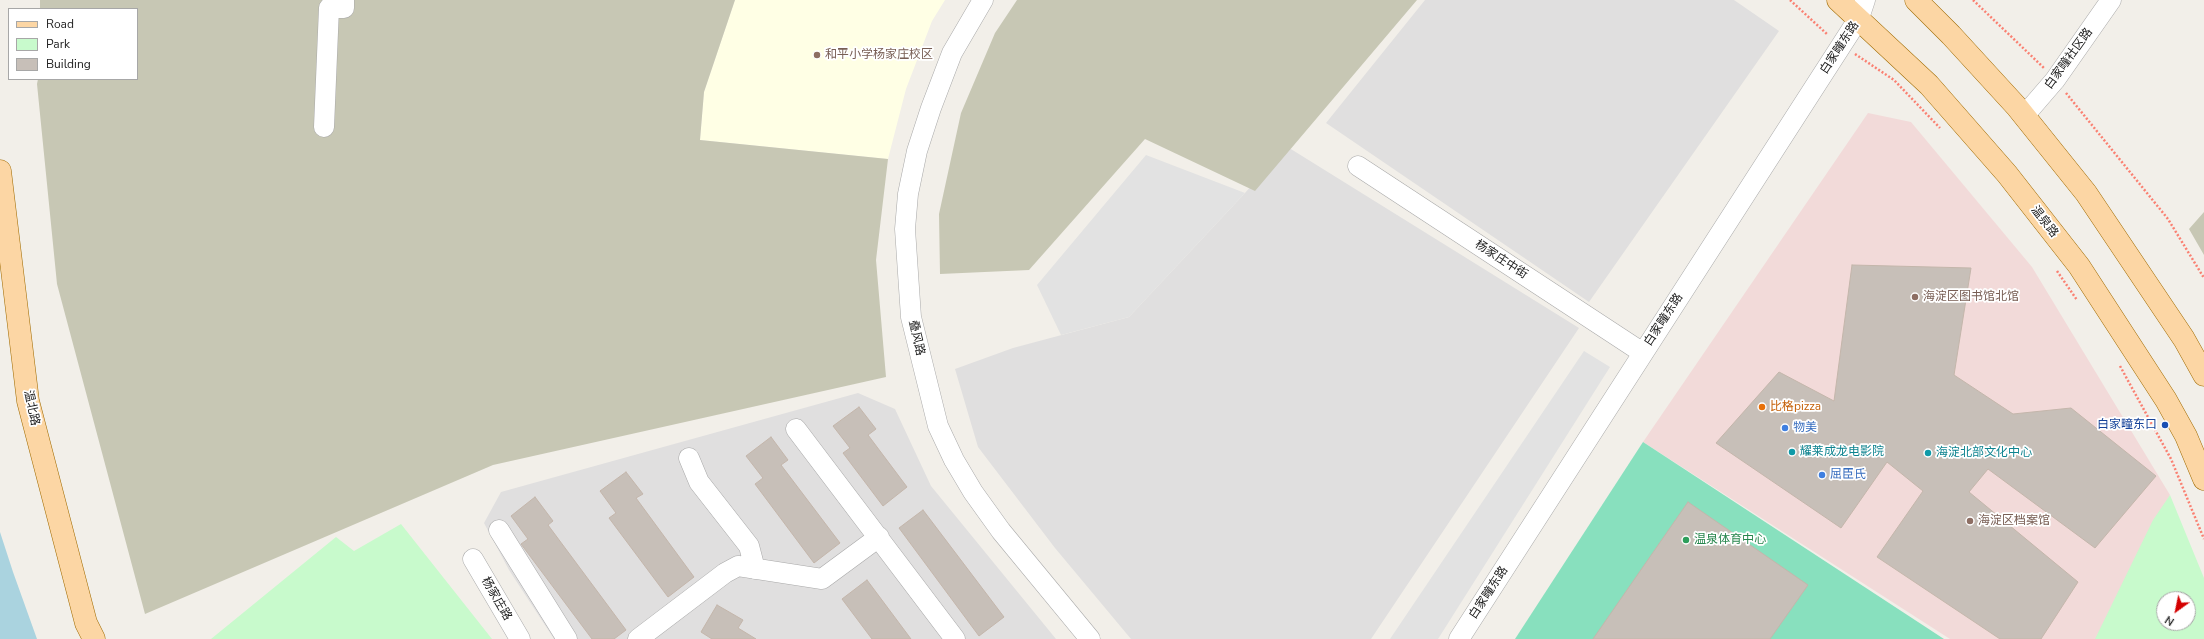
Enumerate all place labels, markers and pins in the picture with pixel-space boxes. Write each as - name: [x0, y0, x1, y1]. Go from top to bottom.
- place label: 和平小学杨家庄校区: [825, 48, 933, 62]
- marker: 和平小学杨家庄校区: [812, 50, 822, 60]
- place label: 海淀区图书馆北馆: [1923, 290, 2019, 304]
- marker: 海淀区图书馆北馆: [1910, 292, 1920, 302]
- place label: 比格pizza: [1770, 400, 1821, 414]
- marker: 比格pizza: [1757, 402, 1767, 412]
- place label: 白家疃东口: [2097, 418, 2157, 432]
- marker: 白家疃东口: [2160, 420, 2170, 430]
- place label: 物美: [1793, 421, 1817, 435]
- marker: 物美: [1780, 423, 1790, 433]
- place label: 耀莱成龙电影院: [1800, 445, 1884, 459]
- place label: 海淀北部文化中心: [1936, 446, 2032, 460]
- marker: 耀莱成龙电影院: [1787, 447, 1797, 457]
- marker: 海淀北部文化中心: [1923, 448, 1933, 458]
- place label: 屈臣氏: [1830, 468, 1866, 482]
- marker: 屈臣氏: [1817, 470, 1827, 480]
- place label: 海淀区档案馆: [1978, 514, 2050, 528]
- marker: 海淀区档案馆: [1965, 516, 1975, 526]
- place label: 温泉体育中心: [1694, 533, 1766, 547]
- marker: 温泉体育中心: [1681, 535, 1691, 545]

